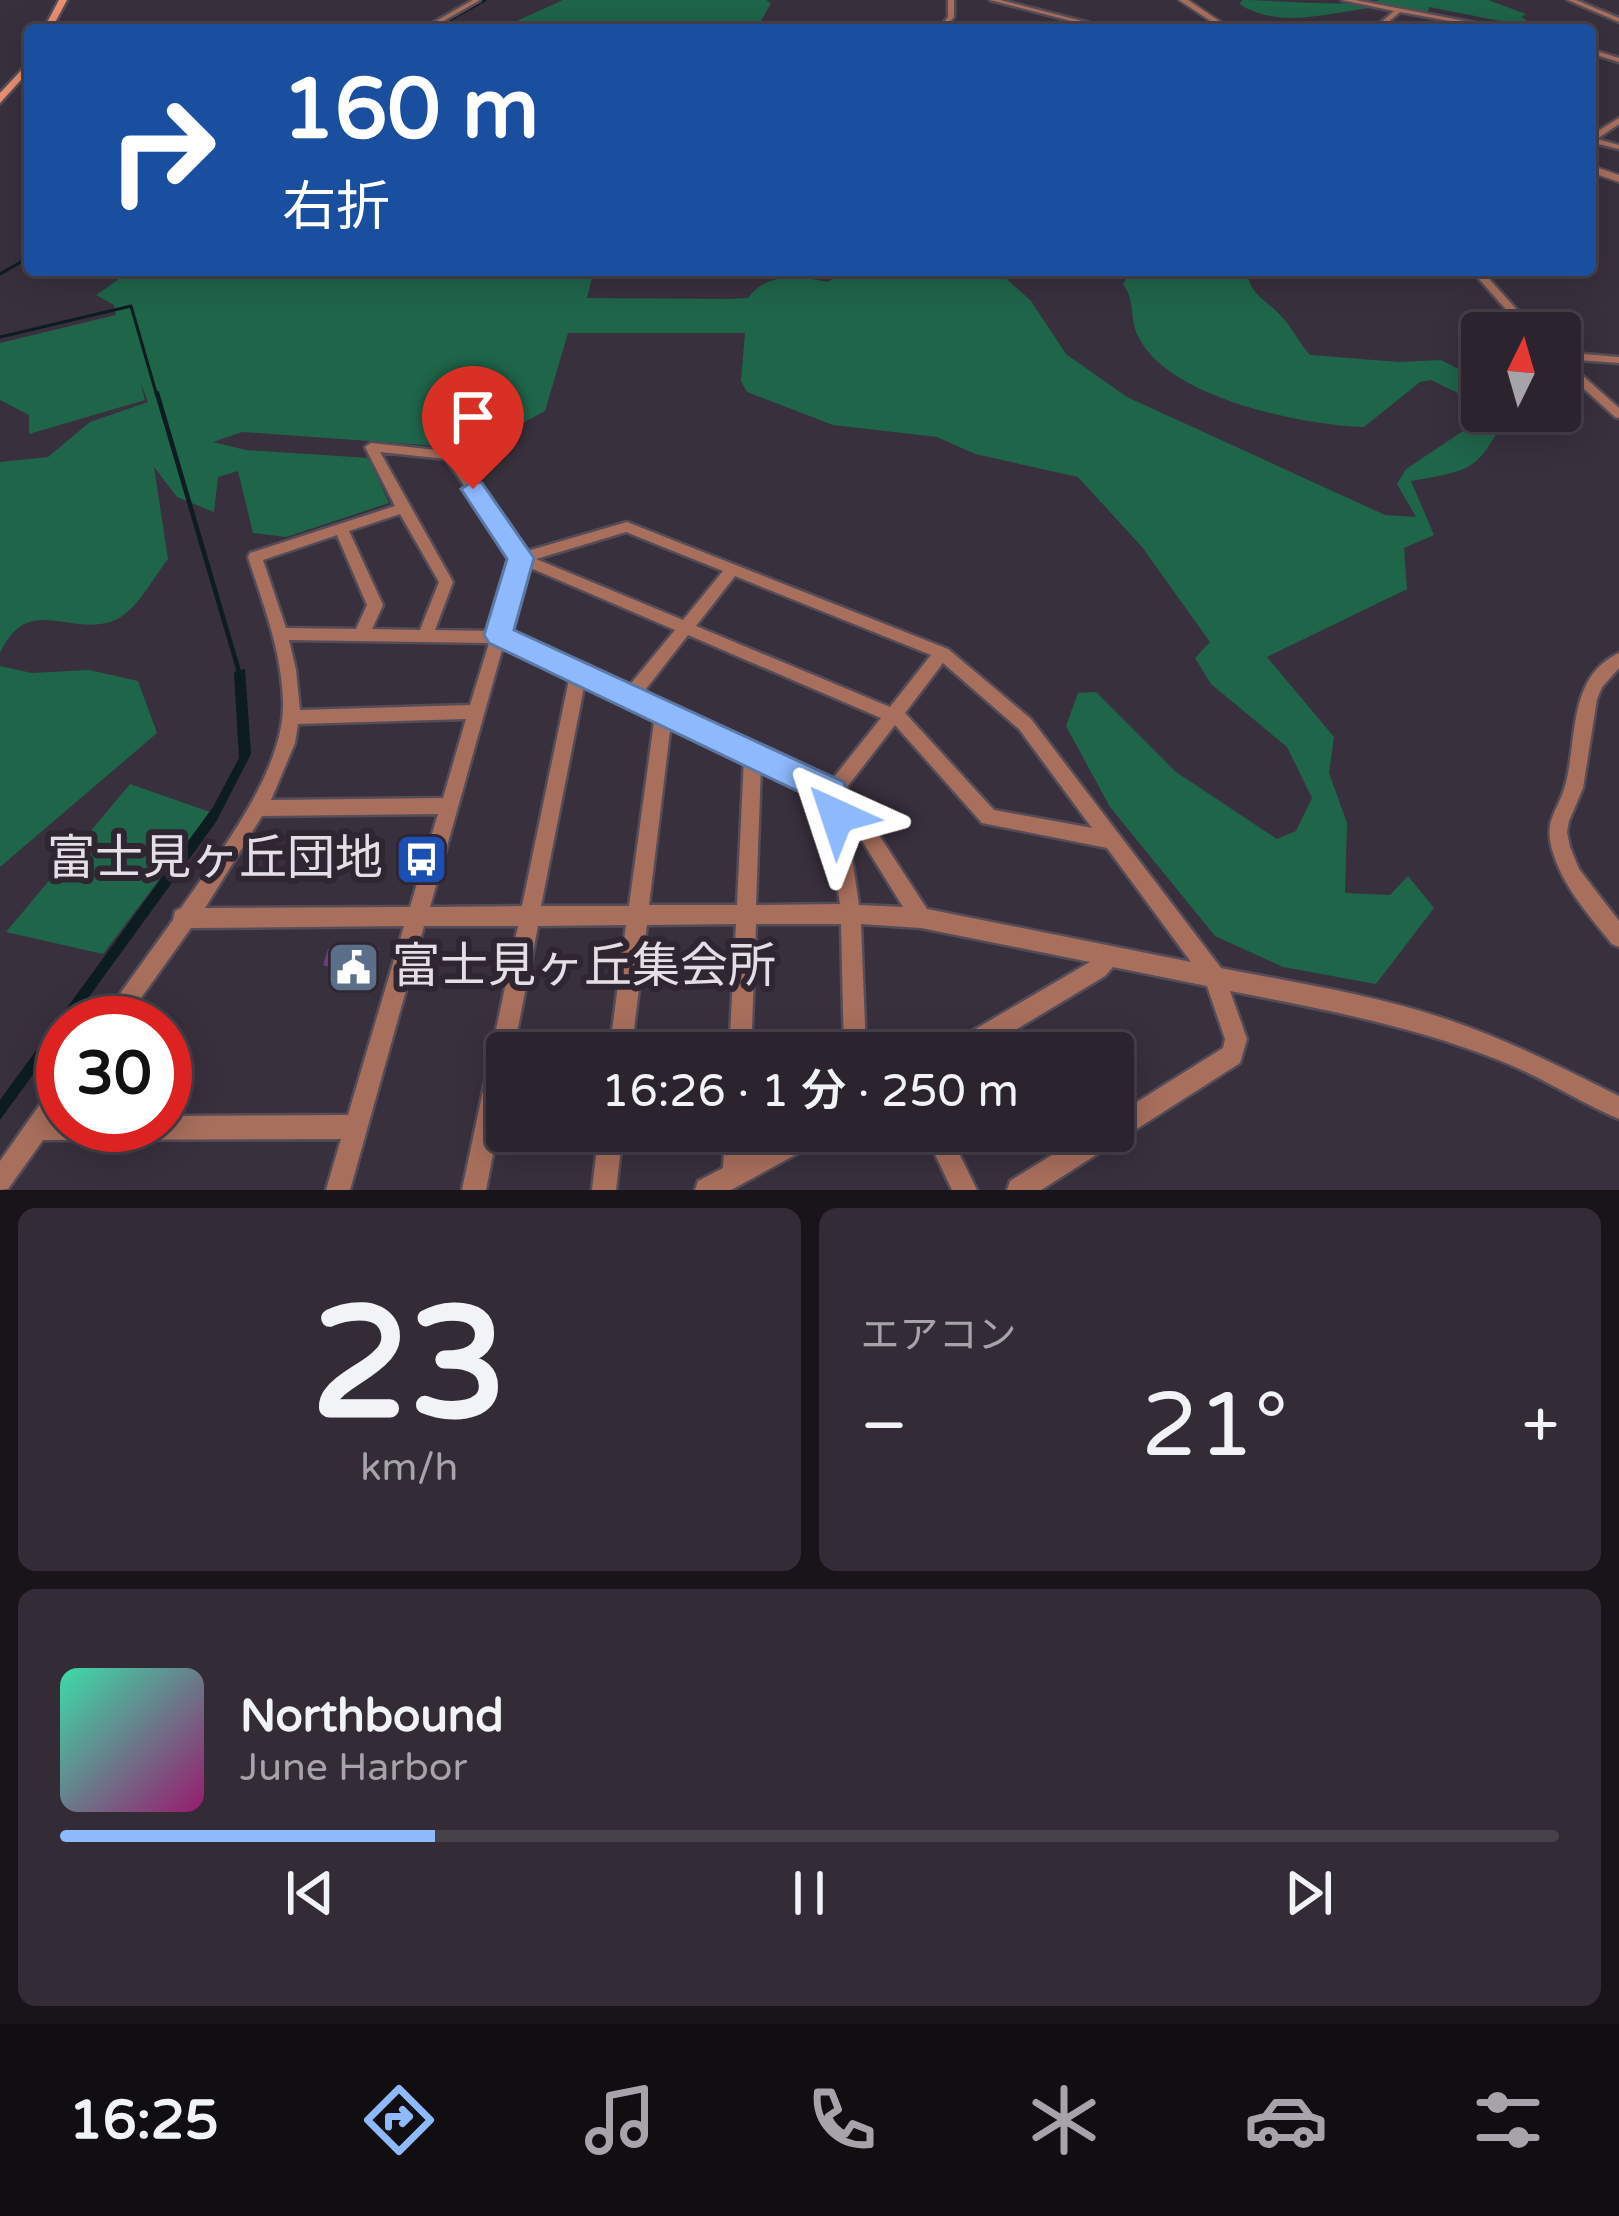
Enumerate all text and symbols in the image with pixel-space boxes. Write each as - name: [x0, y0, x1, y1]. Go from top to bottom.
- text: 160 m: [282, 60, 539, 161]
- icon: right: [84, 72, 240, 228]
- text: 右折: [282, 175, 390, 240]
- north arrow: [1461, 312, 1581, 432]
- map controls: [1461, 312, 1581, 432]
- pin: [422, 366, 524, 489]
- icon: arrive: [440, 384, 506, 450]
- position arrow: [774, 753, 900, 879]
- place label: 富士見ヶ丘団地: [47, 830, 383, 888]
- bus stop icon: 富士見ヶ丘団地: [394, 831, 450, 887]
- place label: 富士見ヶ丘集会所: [392, 938, 776, 996]
- public building icon: 富士見ヶ丘集会所: [325, 939, 381, 995]
- speed limit sign: 30: [36, 996, 192, 1152]
- text: 16:26 · 1 分 · 250 m: [601, 1065, 1019, 1119]
- text: 23: [311, 1272, 507, 1460]
- text: エアコン: [861, 1312, 1017, 1359]
- text: 21°: [1141, 1372, 1288, 1481]
- text: −: [861, 1386, 908, 1466]
- text: +: [1522, 1386, 1559, 1466]
- text: km/h: [360, 1444, 458, 1491]
- text: Northbound: [240, 1690, 504, 1744]
- text: June Harbor: [240, 1744, 467, 1791]
- icon: previous: [277, 1860, 343, 1926]
- icon: pause: [776, 1860, 842, 1926]
- icon: next: [1276, 1860, 1342, 1926]
- icon: directions: [357, 2078, 441, 2162]
- icon: music: [578, 2078, 662, 2162]
- icon: phone: [800, 2078, 884, 2162]
- icon: climate: [1022, 2078, 1106, 2162]
- icon: car: [1244, 2078, 1328, 2162]
- icon: filters: [1466, 2078, 1550, 2162]
- text: 16:25: [69, 2088, 219, 2153]

